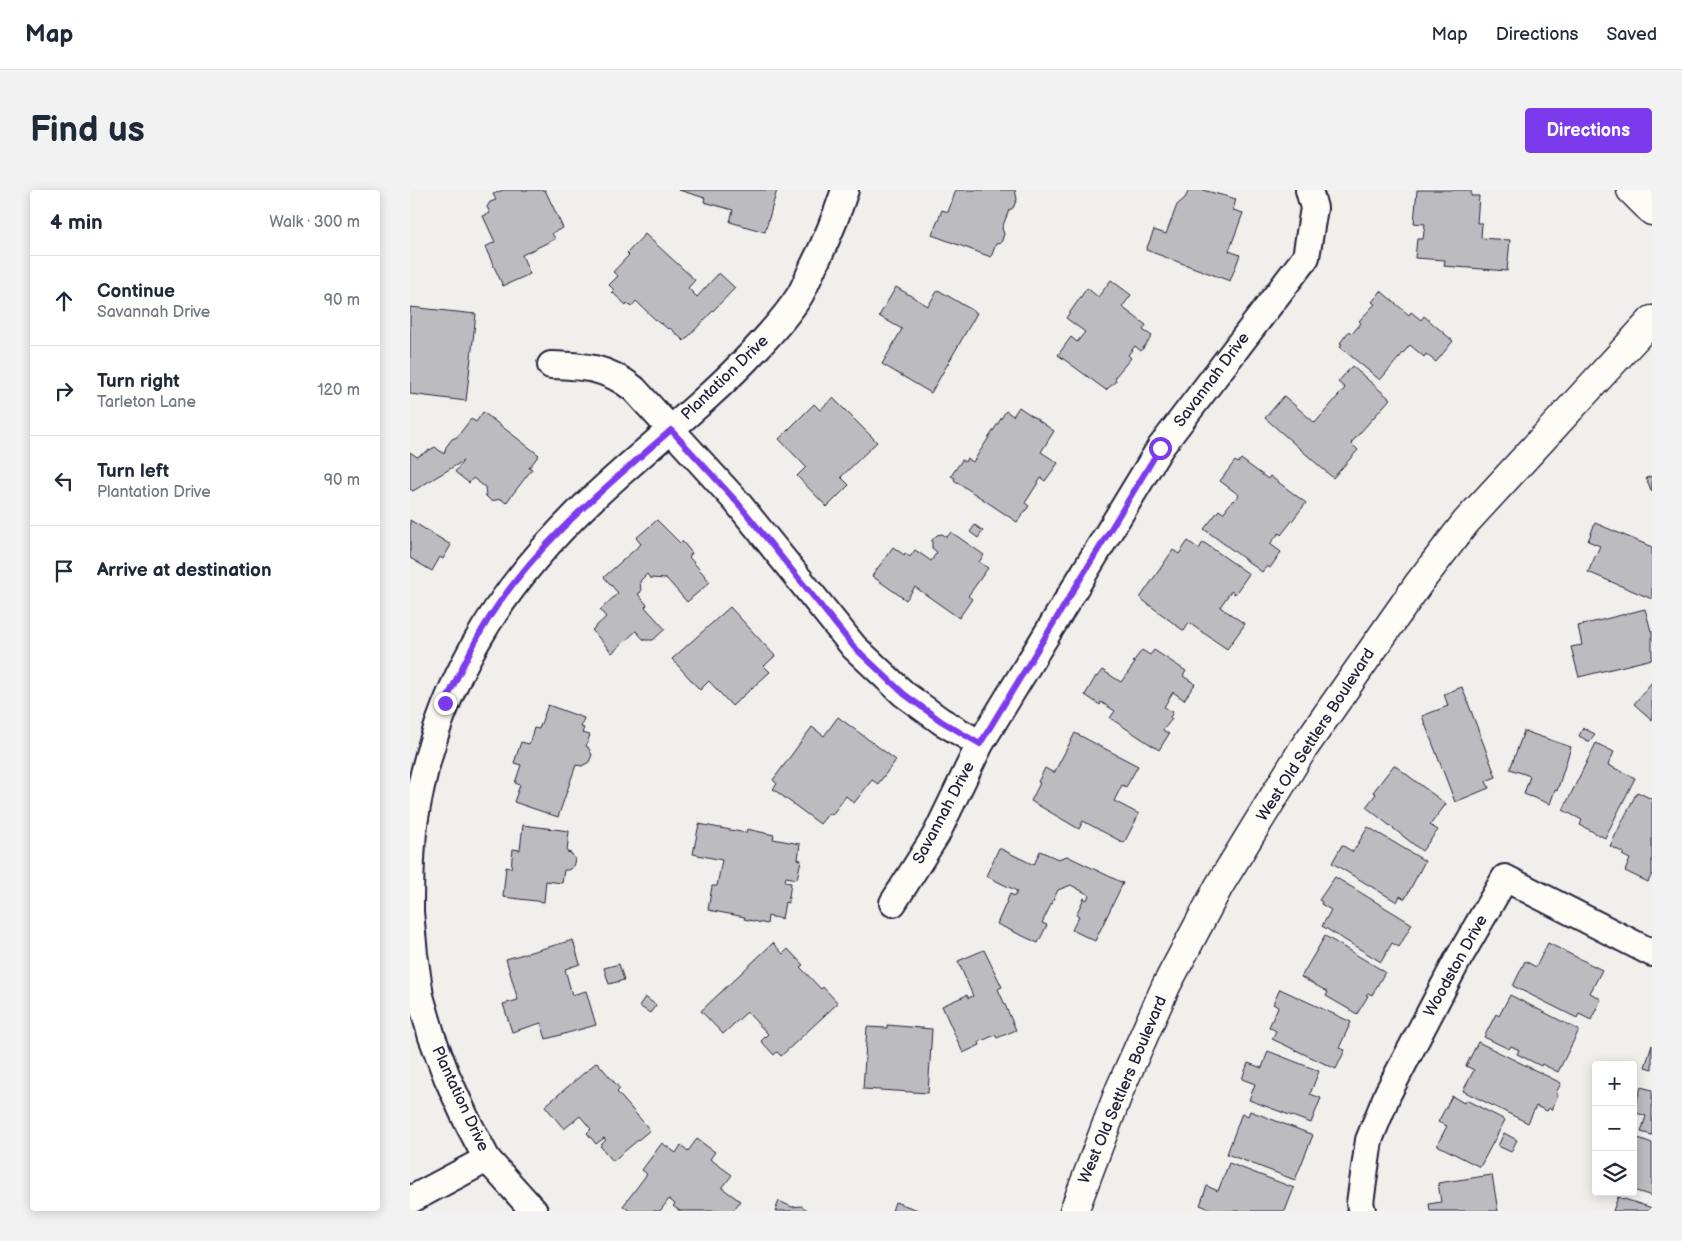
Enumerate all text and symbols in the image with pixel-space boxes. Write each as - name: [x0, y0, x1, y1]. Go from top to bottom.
- text: Map: [25, 20, 73, 49]
- text: Map: [1432, 24, 1468, 45]
- text: Directions: [1496, 24, 1578, 45]
- text: Saved: [1606, 24, 1657, 45]
- button: Directions: [1525, 108, 1652, 153]
- text: Find us: [30, 109, 145, 152]
- text: 4 min: [50, 210, 103, 235]
- text: Walk · 300 m: [269, 213, 360, 232]
- text: Continue: [97, 280, 175, 303]
- icon: ahead: [50, 287, 78, 315]
- text: 90 m: [324, 291, 360, 310]
- text: Savannah Drive: [97, 303, 210, 322]
- street label: Savannah Drive: [1170, 329, 1254, 431]
- street label: Plantation Drive: [677, 331, 773, 424]
- text: Turn right: [97, 370, 180, 393]
- icon: right: [50, 377, 78, 405]
- text: 120 m: [317, 381, 360, 400]
- text: Tarleton Lane: [97, 393, 196, 412]
- route start: [1149, 437, 1172, 460]
- text: Turn left: [97, 460, 169, 483]
- icon: left: [50, 467, 78, 495]
- text: 90 m: [324, 471, 360, 490]
- text: Plantation Drive: [97, 483, 211, 502]
- icon: arrive: [50, 557, 78, 585]
- text: Arrive at destination: [97, 559, 272, 582]
- street label: West Old Settlers Boulevard: [1253, 645, 1379, 825]
- route end: [434, 692, 457, 715]
- street label: Savannah Drive: [909, 758, 979, 867]
- street label: Woodston Drive: [1420, 911, 1492, 1020]
- street label: West Old Settlers Boulevard: [1075, 993, 1171, 1187]
- street label: Plantation Drive: [427, 1043, 493, 1155]
- map controls: [1592, 1061, 1637, 1196]
- button: +: [1592, 1061, 1637, 1106]
- button: −: [1592, 1106, 1637, 1151]
- button: layers: [1592, 1151, 1637, 1196]

